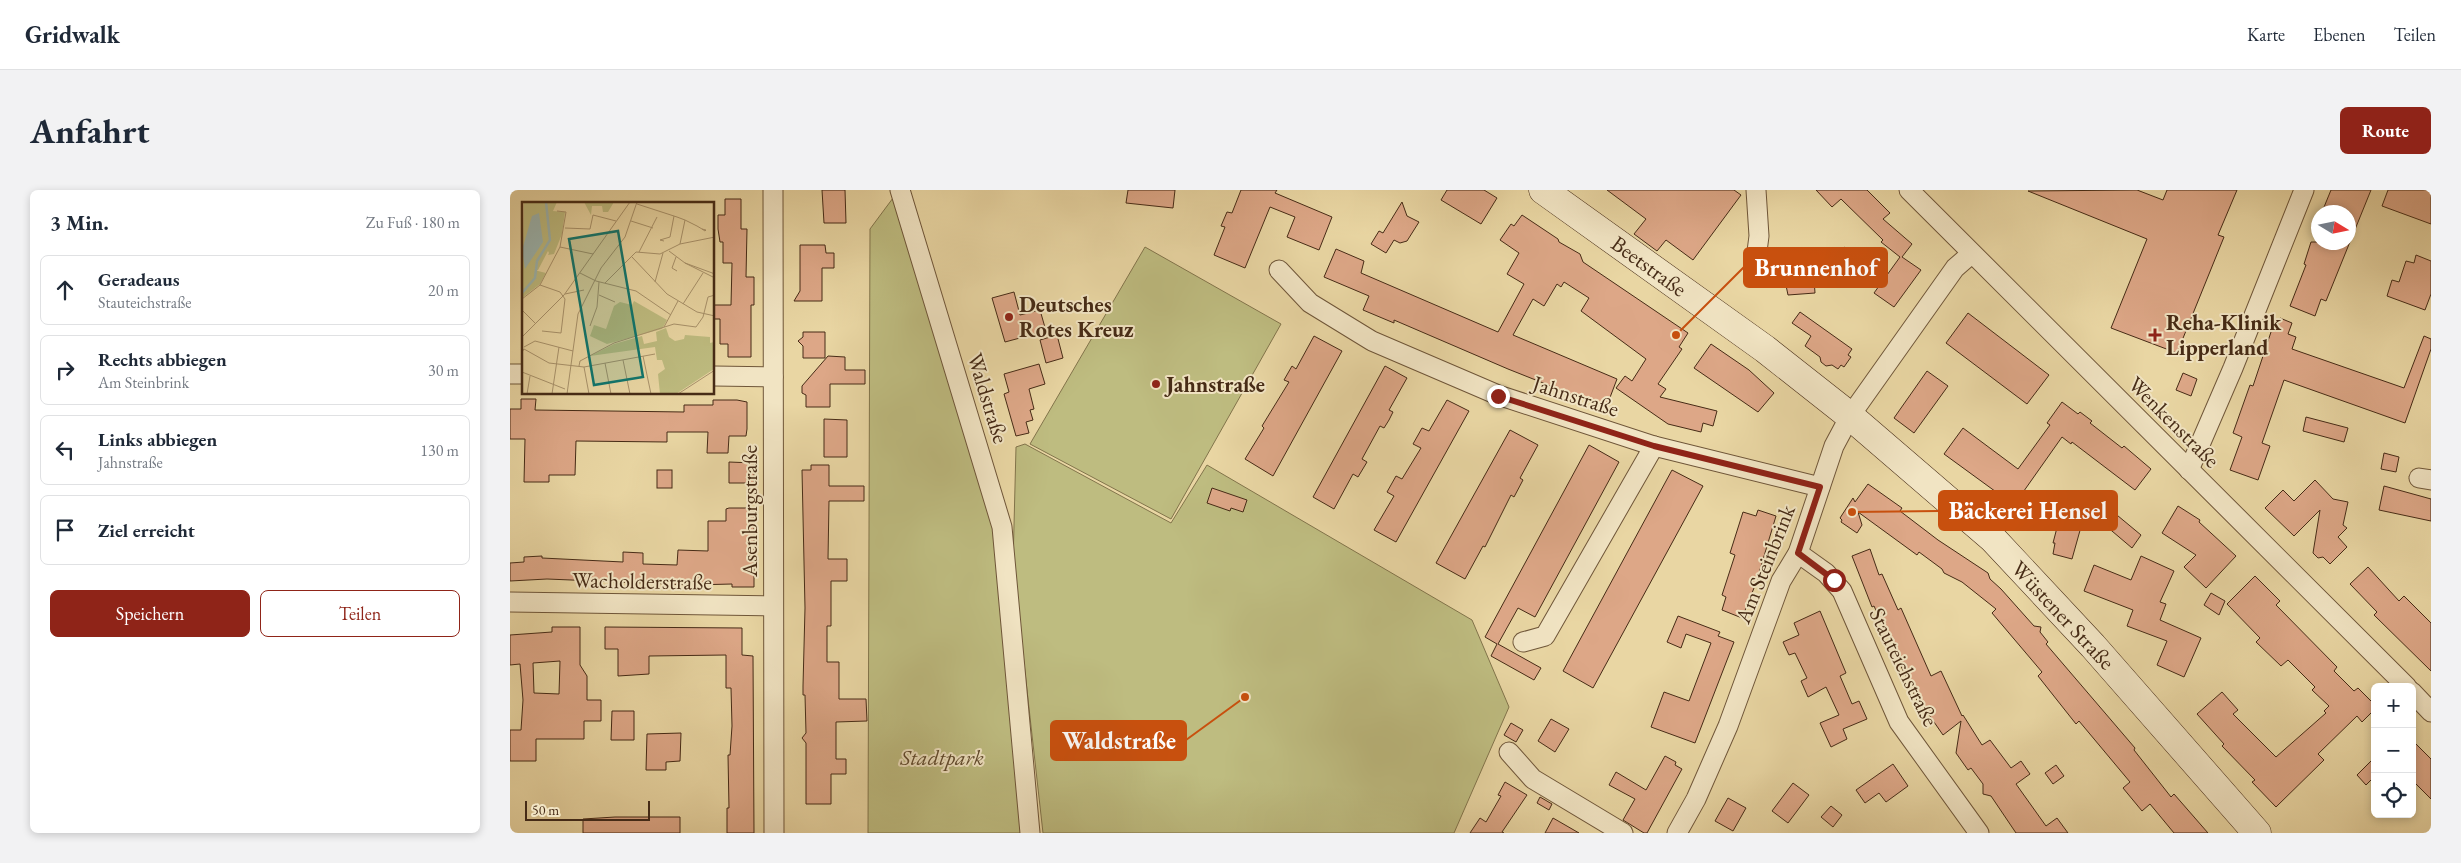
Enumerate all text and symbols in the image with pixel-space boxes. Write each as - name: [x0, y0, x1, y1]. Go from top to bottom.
- text: Gridwalk: [25, 19, 120, 50]
- text: Karte: [2247, 23, 2285, 46]
- text: Ebenen: [2313, 23, 2366, 46]
- text: Teilen: [2394, 23, 2436, 46]
- button: Route: [2340, 107, 2431, 154]
- text: Anfahrt: [30, 108, 150, 153]
- inset map: [522, 202, 715, 395]
- north arrow: [2311, 205, 2356, 250]
- text: 3 Min.: [50, 209, 109, 236]
- text: Zu Fuß · 180 m: [366, 212, 460, 233]
- street label: Beetstraße: [1605, 229, 1693, 303]
- callout: Brunnenhof: [1744, 248, 1887, 287]
- text: Brunnenhof: [1754, 252, 1881, 283]
- text: Geradeaus: [98, 267, 180, 292]
- icon: ahead: [51, 276, 79, 304]
- text: 20 m: [428, 280, 459, 301]
- place label: Deutsches Rotes Kreuz: [1019, 290, 1134, 344]
- text: Stauteichstraße: [98, 292, 191, 313]
- place label: Reha-Klinik Lipperland: [2166, 308, 2282, 362]
- marker: Deutsches Rotes Kreuz: [1003, 311, 1015, 323]
- marker: Reha-Klinik Lipperland: [2148, 328, 2162, 342]
- text: Rechts abbiegen: [98, 347, 227, 372]
- street label: Waldstraße: [961, 349, 1016, 447]
- icon: right: [51, 356, 79, 384]
- text: 30 m: [428, 360, 459, 381]
- street label: Jahnstraße: [1527, 368, 1623, 424]
- place label: Jahnstraße: [1164, 370, 1265, 399]
- street label: Wenkenstraße: [2122, 370, 2226, 474]
- text: Am Steinbrink: [98, 372, 189, 393]
- marker: Jahnstraße: [1150, 378, 1162, 390]
- route end: [1487, 385, 1510, 408]
- text: Links abbiegen: [98, 427, 217, 452]
- icon: left: [51, 436, 79, 464]
- text: 130 m: [420, 440, 459, 461]
- street label: Asenburgstraße: [735, 444, 764, 578]
- text: Jahnstraße: [98, 452, 163, 473]
- callout: Bäckerei Hensel: [1939, 491, 2117, 530]
- text: Bäckerei Hensel: [1949, 495, 2107, 526]
- street label: Am Steinbrink: [1728, 500, 1802, 629]
- icon: arrive: [51, 516, 79, 544]
- text: Ziel erreicht: [98, 518, 195, 543]
- street label: Wüstener Straße: [2005, 554, 2121, 676]
- street label: Wacholderstraße: [572, 565, 713, 597]
- route start: [1823, 569, 1846, 592]
- button: Speichern: [50, 590, 250, 637]
- button: Teilen: [260, 590, 460, 637]
- street label: Stauteichstraße: [1863, 603, 1945, 731]
- map controls: [2371, 683, 2416, 818]
- button: +: [2371, 683, 2416, 728]
- callout: Waldstraße: [1051, 721, 1186, 760]
- text: Waldstraße: [1062, 725, 1176, 756]
- button: −: [2371, 728, 2416, 773]
- park label: Stadtpark: [899, 743, 984, 772]
- button: locate: [2371, 773, 2416, 818]
- scale bar: [525, 798, 650, 821]
- text: 50 m: [532, 801, 559, 819]

